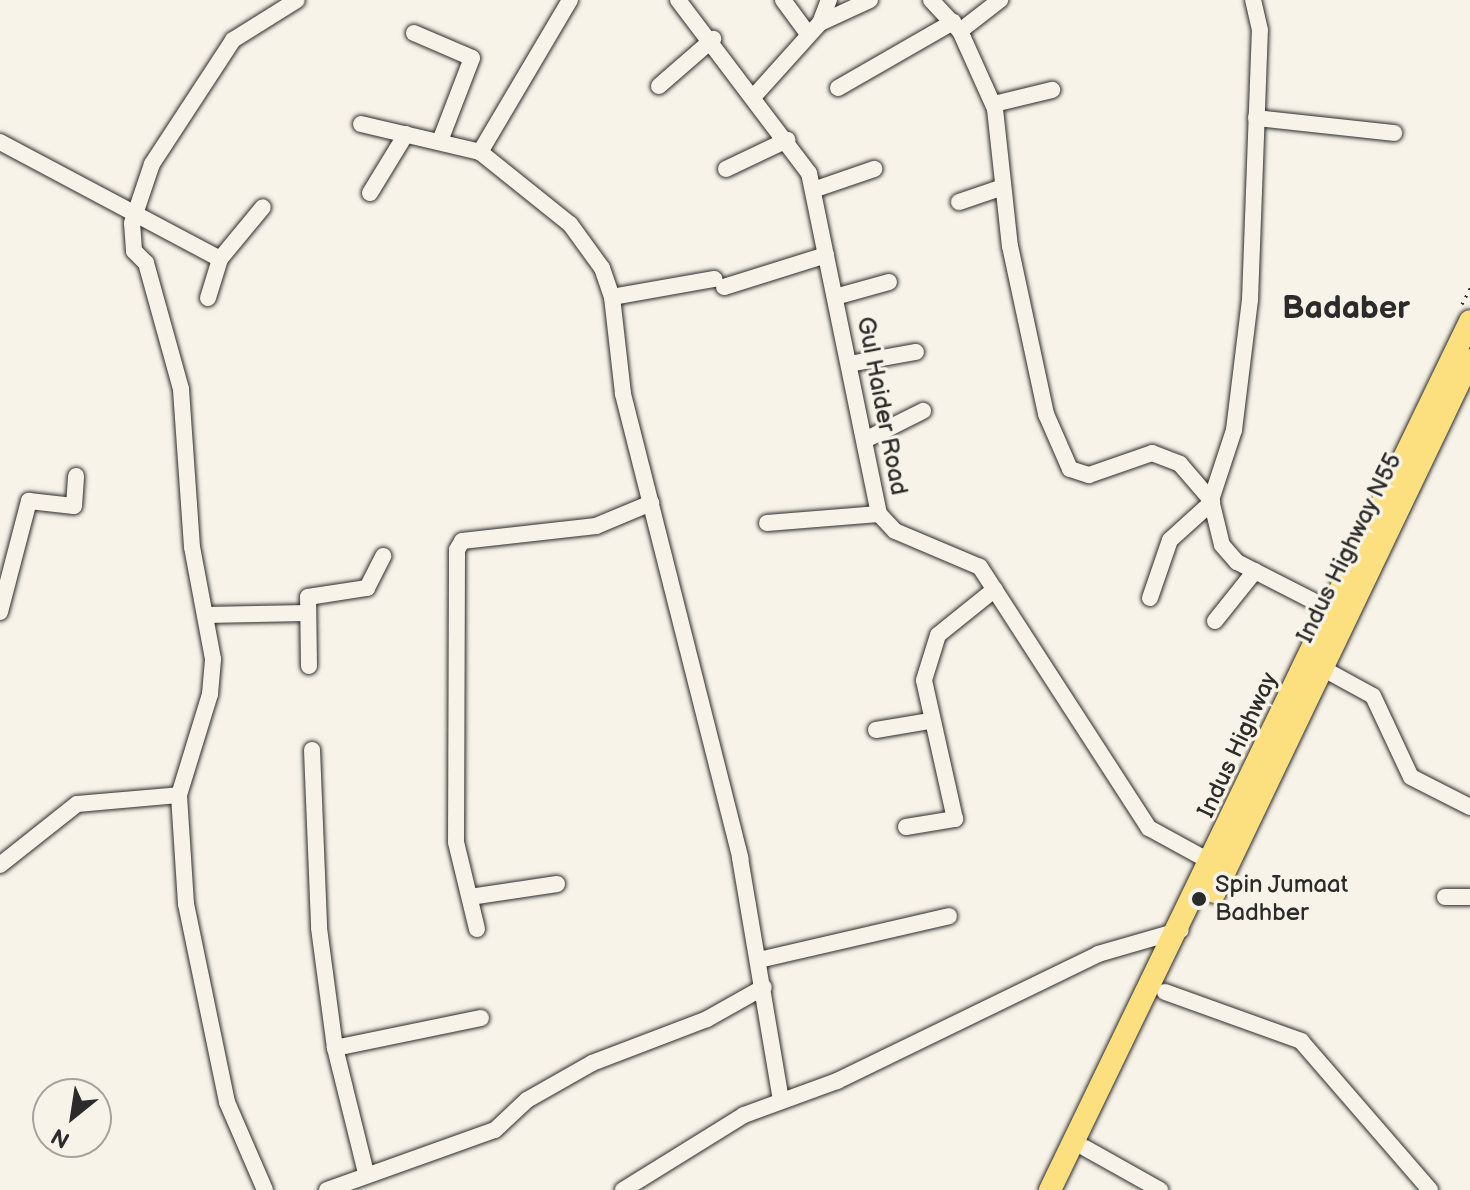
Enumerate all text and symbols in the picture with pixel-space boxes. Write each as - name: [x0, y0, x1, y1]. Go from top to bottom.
- district label: Badaber: [1282, 290, 1410, 328]
- street label: Gul Haider Road: [851, 314, 913, 498]
- street label: Indus Highway N55: [1290, 448, 1408, 648]
- street label: Indus Highway: [1192, 668, 1284, 822]
- place label: Spin Jumaat Badhber: [1215, 871, 1349, 927]
- marker: Spin Jumaat Badhber: [1190, 890, 1208, 908]
- north arrow: [32, 1078, 112, 1158]
- text: N: [47, 1122, 75, 1153]

